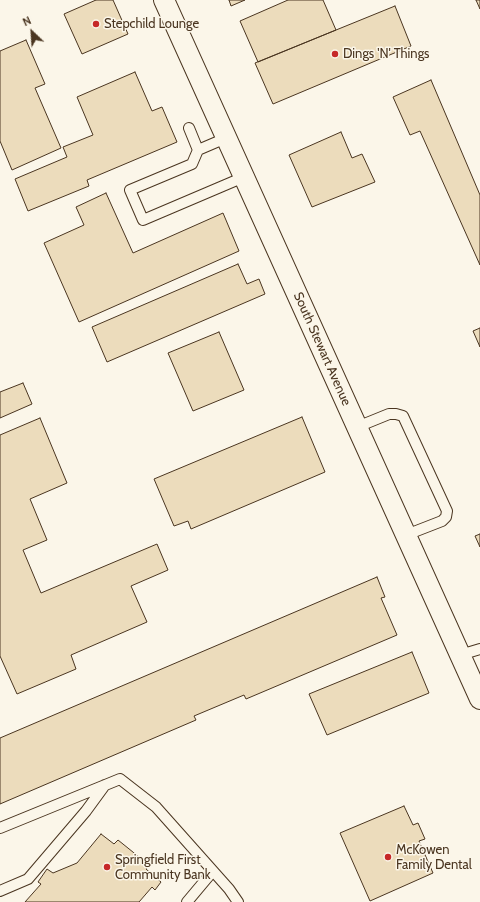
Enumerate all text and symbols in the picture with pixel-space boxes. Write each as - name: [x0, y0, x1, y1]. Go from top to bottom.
- north arrow: [12, 12, 52, 52]
- text: N: [20, 13, 33, 29]
- place label: Stepchild Lounge: [104, 16, 199, 32]
- marker: Stepchild Lounge: [91, 19, 101, 29]
- place label: Dings 'N' Things: [343, 46, 429, 62]
- marker: Dings 'N' Things: [330, 49, 340, 59]
- street label: South Stewart Avenue: [290, 290, 354, 408]
- place label: McKowen Family Dental: [396, 842, 472, 873]
- place label: Springfield First Community Bank: [115, 852, 211, 883]
- marker: McKowen Family Dental: [383, 852, 393, 862]
- marker: Springfield First Community Bank: [102, 862, 112, 872]

